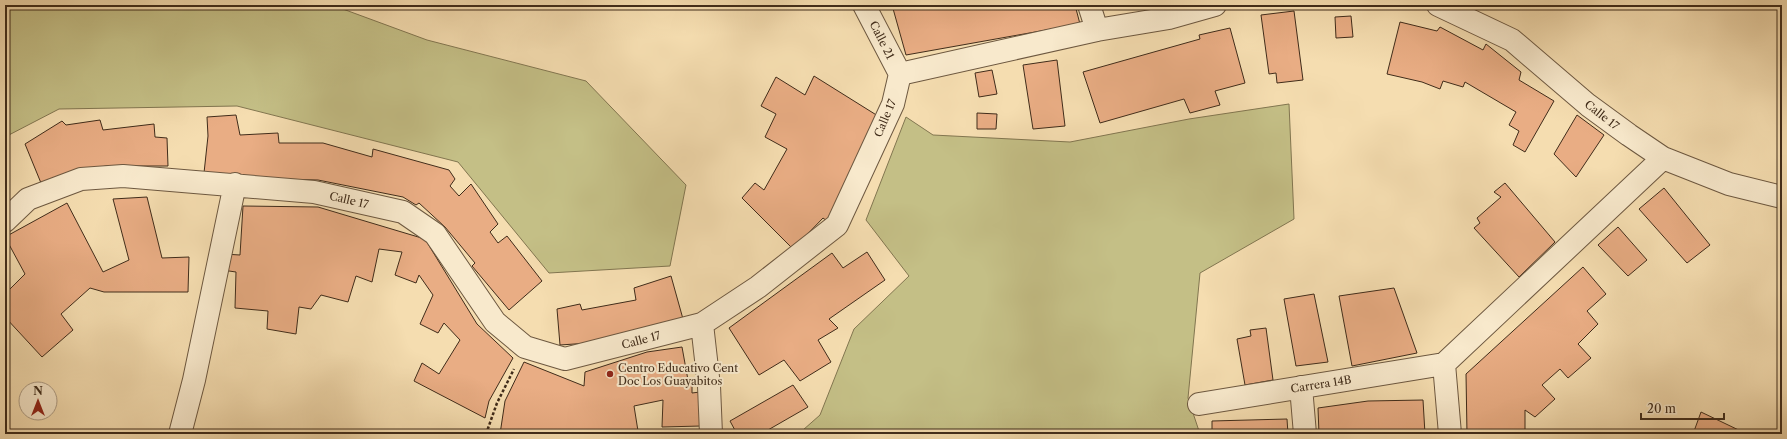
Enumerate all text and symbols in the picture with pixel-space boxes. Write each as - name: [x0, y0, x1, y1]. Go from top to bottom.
- street label: Calle 21: [866, 19, 898, 62]
- street label: Calle 17: [871, 96, 899, 139]
- street label: Calle 17: [1582, 97, 1623, 133]
- street label: Calle 17: [328, 189, 371, 211]
- street label: Calle 17: [620, 328, 663, 352]
- place label: Centro Educativo Cent Doc Los Guayabitos: [618, 361, 738, 388]
- marker: Centro Educativo Cent Doc Los Guayabitos: [605, 369, 615, 379]
- street label: Carrera 14B: [1290, 372, 1353, 396]
- north arrow: [18, 381, 58, 421]
- text: N: [33, 384, 43, 398]
- scale bar: [1641, 395, 1724, 421]
- text: 20 m: [1647, 401, 1676, 416]

